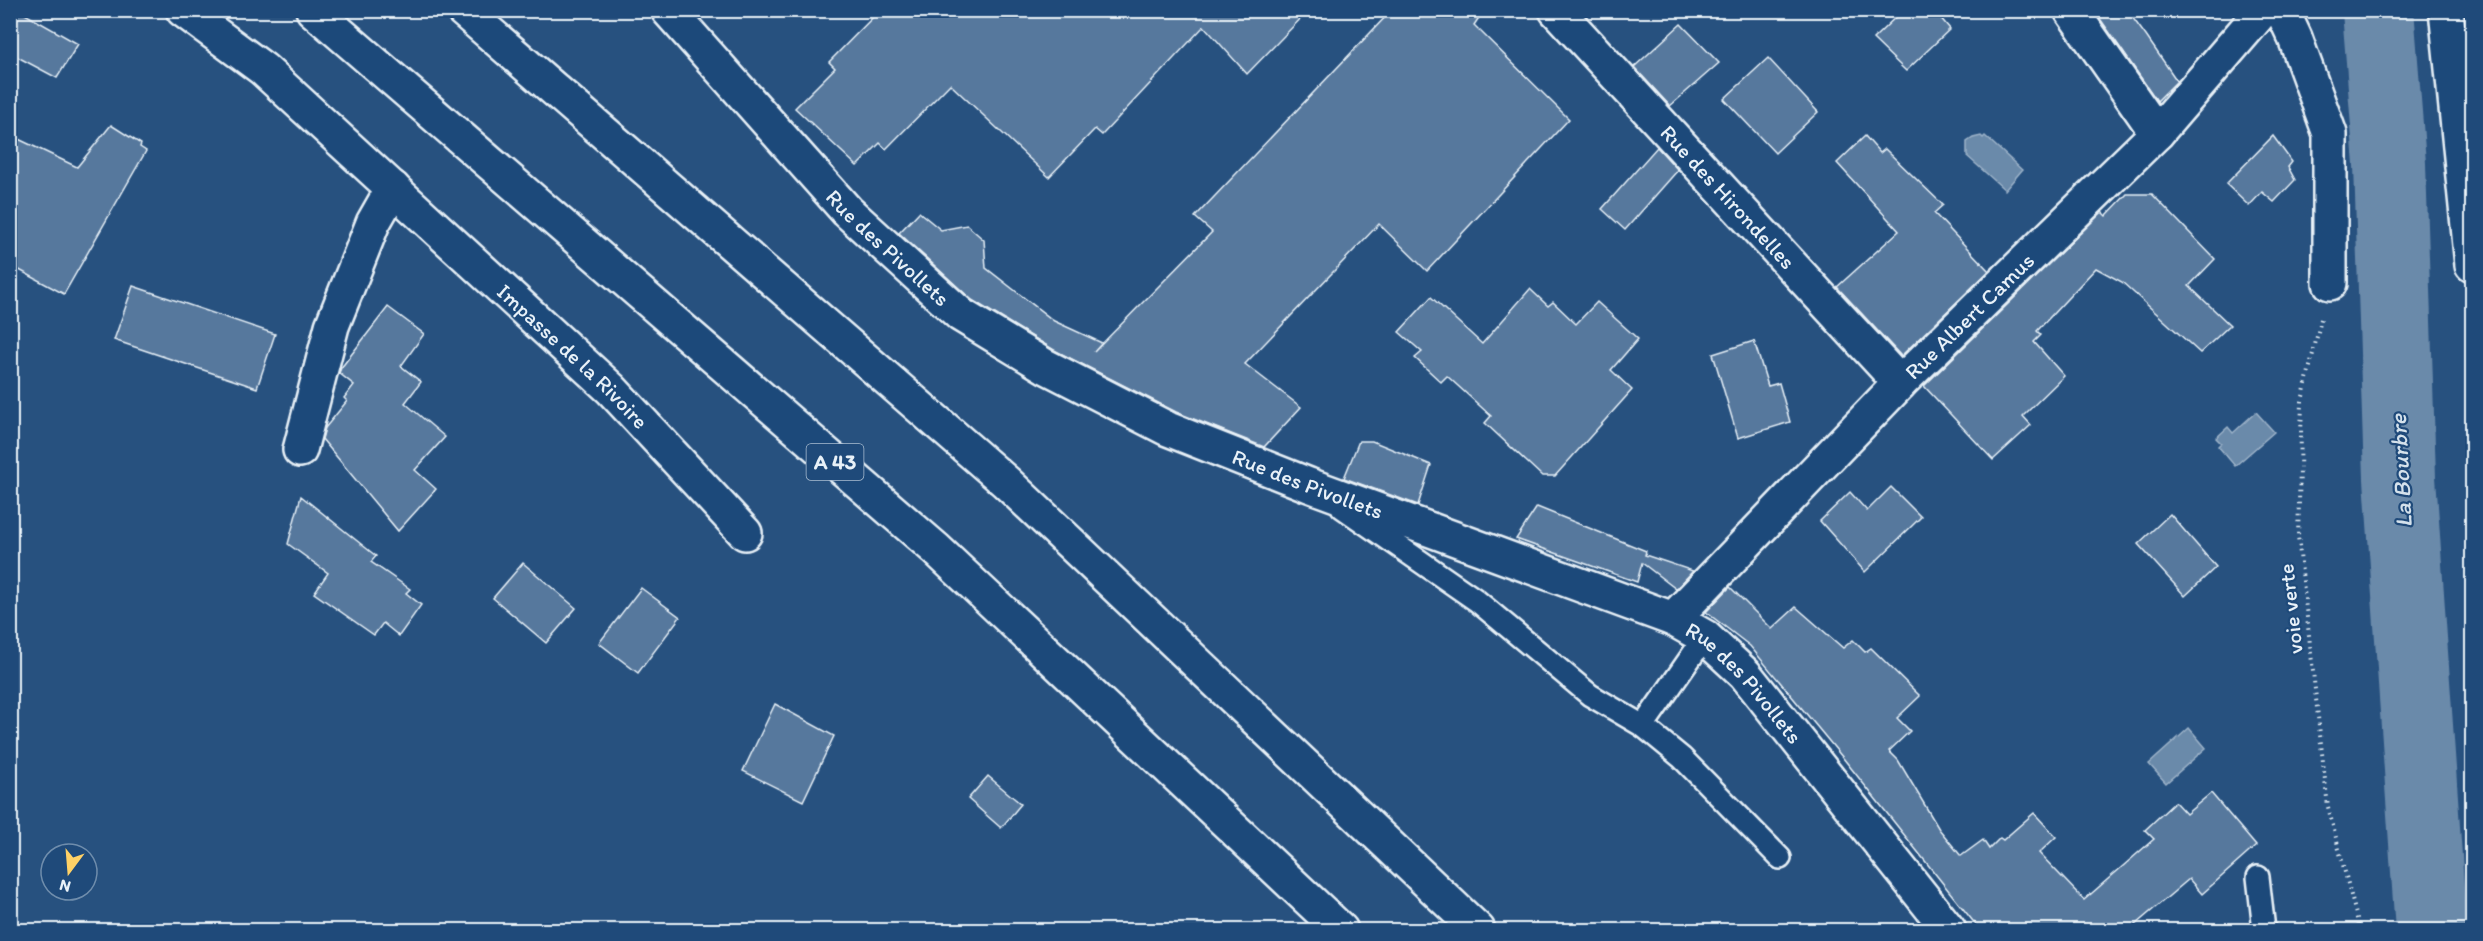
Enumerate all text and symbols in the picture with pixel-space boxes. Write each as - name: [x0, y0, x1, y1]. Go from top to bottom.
- street label: Rue des Hirondelles: [1655, 119, 1801, 275]
- street label: Rue des Pivollets: [820, 184, 955, 312]
- street label: Rue Albert Camus: [1899, 247, 2040, 385]
- street label: Impasse de la Rivoire: [491, 278, 654, 435]
- water label: La Bourbre: [2383, 412, 2418, 529]
- street label: Rue des Pivollets: [1228, 443, 1387, 525]
- road number: A 43: [806, 444, 864, 480]
- street label: voie verte: [2272, 562, 2309, 655]
- street label: Rue des Pivollets: [1681, 616, 1808, 749]
- north arrow: [39, 842, 99, 902]
- text: N: [57, 875, 73, 897]

